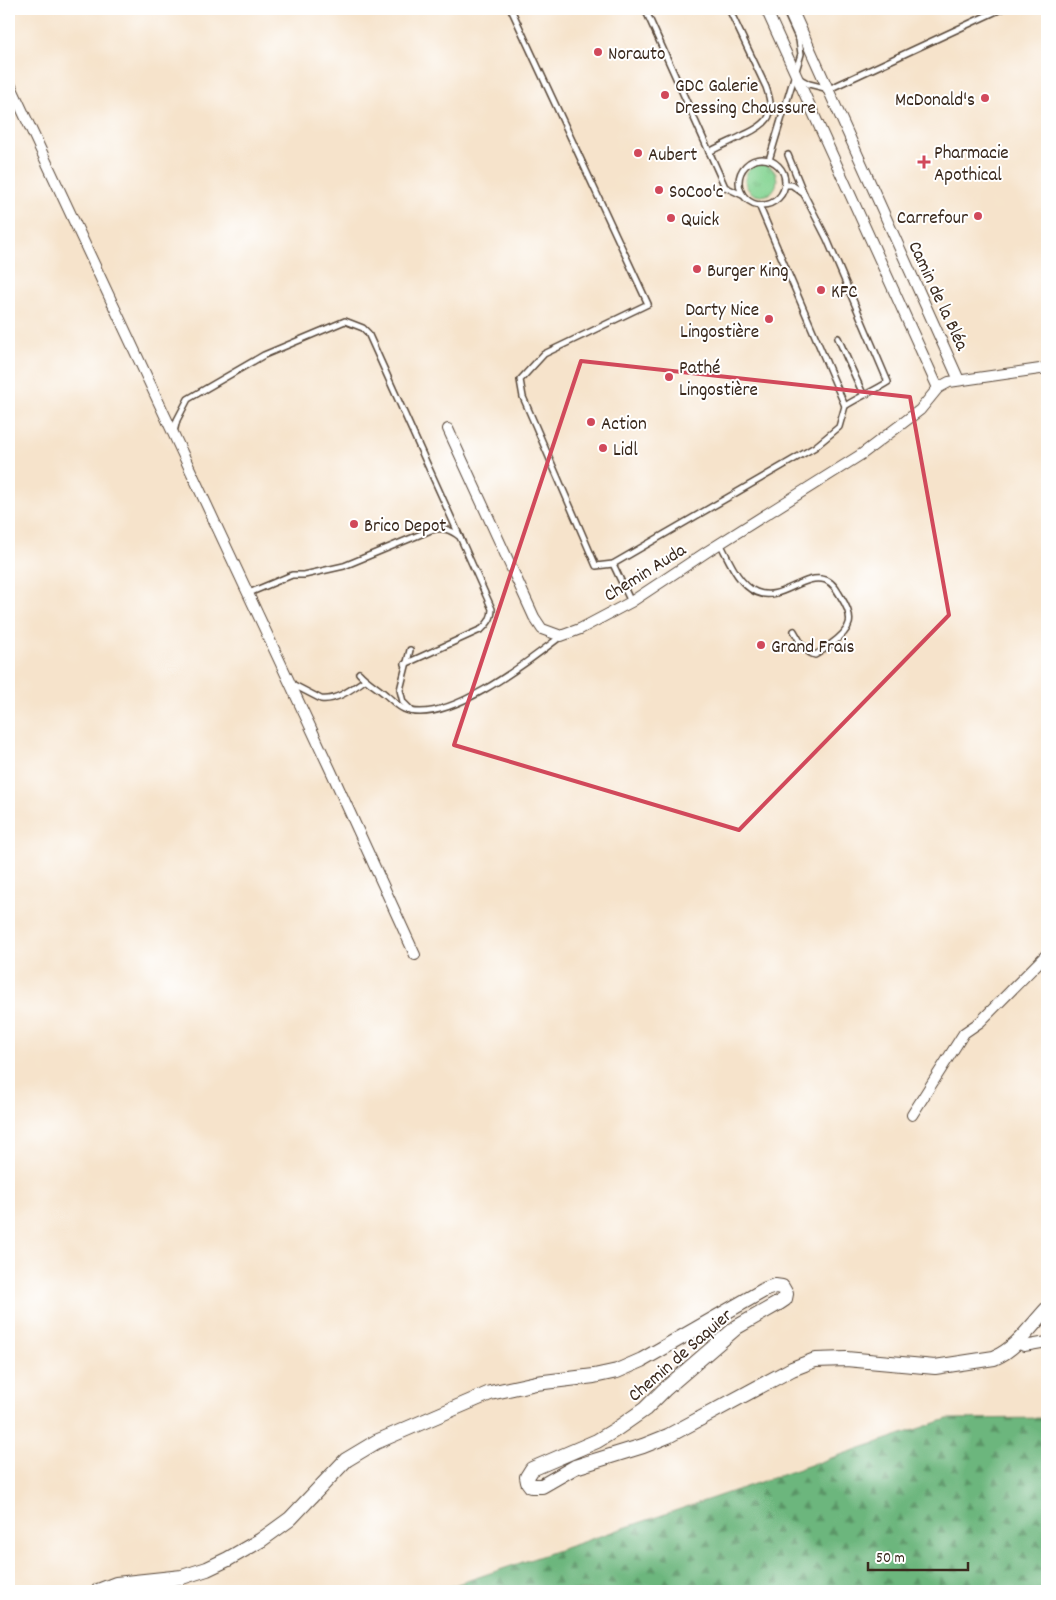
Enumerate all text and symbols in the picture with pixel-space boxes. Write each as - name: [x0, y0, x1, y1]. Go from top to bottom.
- place label: Norauto: [608, 42, 665, 69]
- marker: Norauto: [592, 46, 604, 58]
- place label: GDC Galerie Dressing Chaussure: [675, 74, 816, 123]
- place label: McDonald's: [895, 88, 975, 115]
- marker: GDC Galerie Dressing Chaussure: [659, 89, 671, 101]
- marker: McDonald's: [979, 92, 991, 104]
- place label: Pharmacie Apothical: [934, 141, 1009, 190]
- place label: Aubert: [648, 143, 697, 170]
- marker: Aubert: [632, 147, 644, 159]
- marker: Pharmacie Apothical: [918, 156, 930, 168]
- place label: SoCoo'c: [669, 180, 724, 207]
- marker: SoCoo'c: [653, 184, 665, 196]
- place label: Carrefour: [897, 206, 968, 233]
- place label: Quick: [681, 208, 719, 235]
- marker: Carrefour: [972, 210, 984, 222]
- marker: Quick: [665, 212, 677, 224]
- street label: Camin de la Bléa: [900, 237, 974, 357]
- place label: Burger King: [707, 259, 789, 286]
- marker: Burger King: [691, 263, 703, 275]
- place label: KFC: [831, 280, 858, 307]
- marker: KFC: [815, 284, 827, 296]
- place label: Darty Nice Lingostière: [680, 298, 759, 347]
- marker: Darty Nice Lingostière: [763, 313, 775, 325]
- place label: Pathé Lingostière: [679, 356, 758, 405]
- marker: Pathé Lingostière: [663, 371, 675, 383]
- place label: Action: [601, 412, 647, 439]
- marker: Action: [585, 416, 597, 428]
- place label: Lidl: [613, 438, 638, 465]
- marker: Lidl: [597, 442, 609, 454]
- place label: Brico Depot: [364, 514, 446, 541]
- marker: Brico Depot: [348, 518, 360, 530]
- street label: Chemin Auda: [599, 537, 693, 610]
- place label: Grand Frais: [771, 635, 855, 662]
- marker: Grand Frais: [755, 639, 767, 651]
- street label: Chemin de Saquier: [623, 1304, 739, 1410]
- scale bar: [868, 1540, 968, 1572]
- text: 50 m: [876, 1548, 905, 1570]

